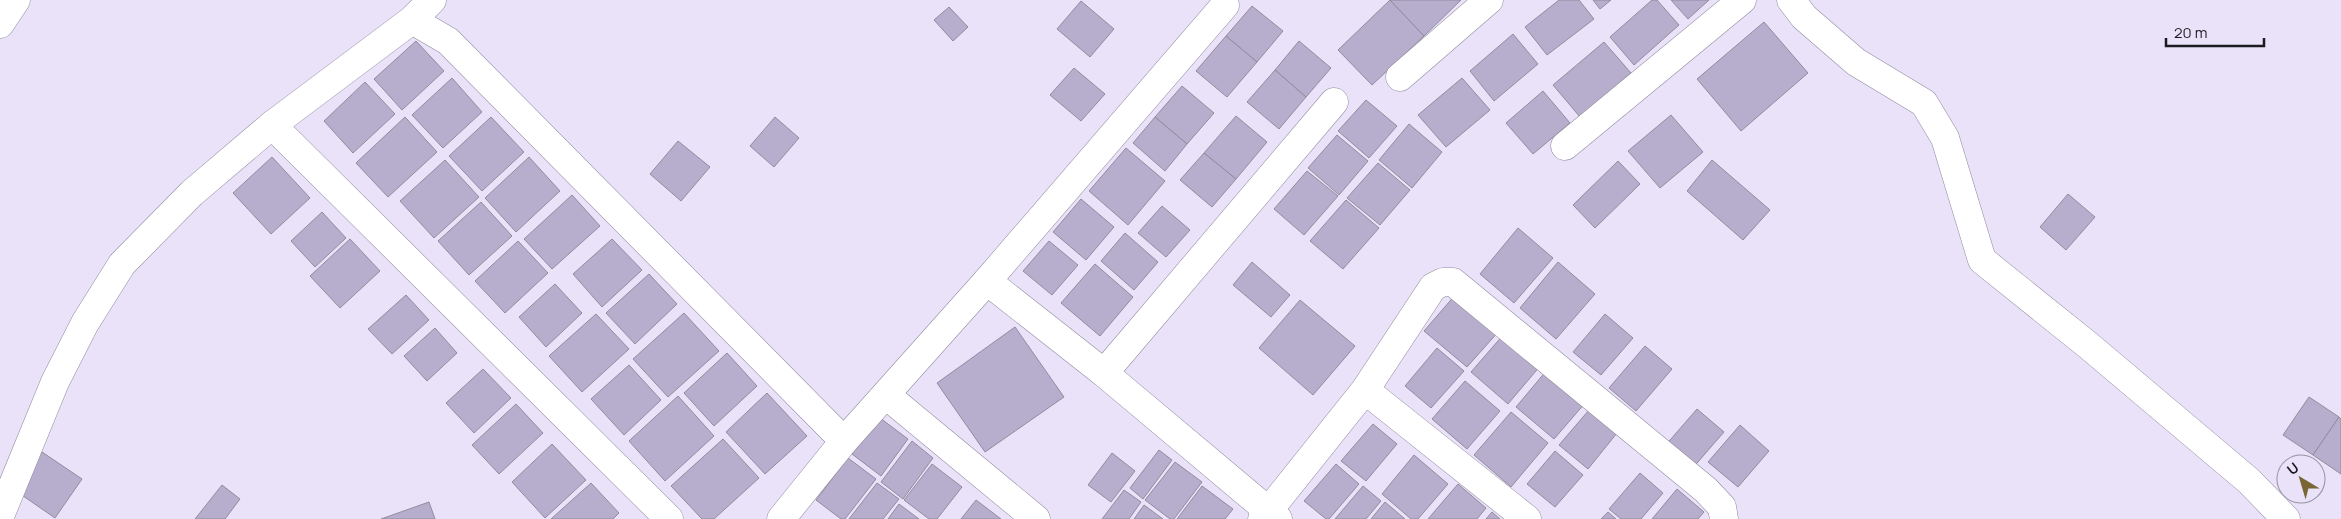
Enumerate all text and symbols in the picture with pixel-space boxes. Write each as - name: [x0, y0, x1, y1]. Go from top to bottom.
- scale bar: [2166, 15, 2264, 47]
- text: 20 m: [2174, 22, 2207, 43]
- north arrow: [2276, 454, 2326, 504]
- text: U: [2283, 458, 2303, 479]

